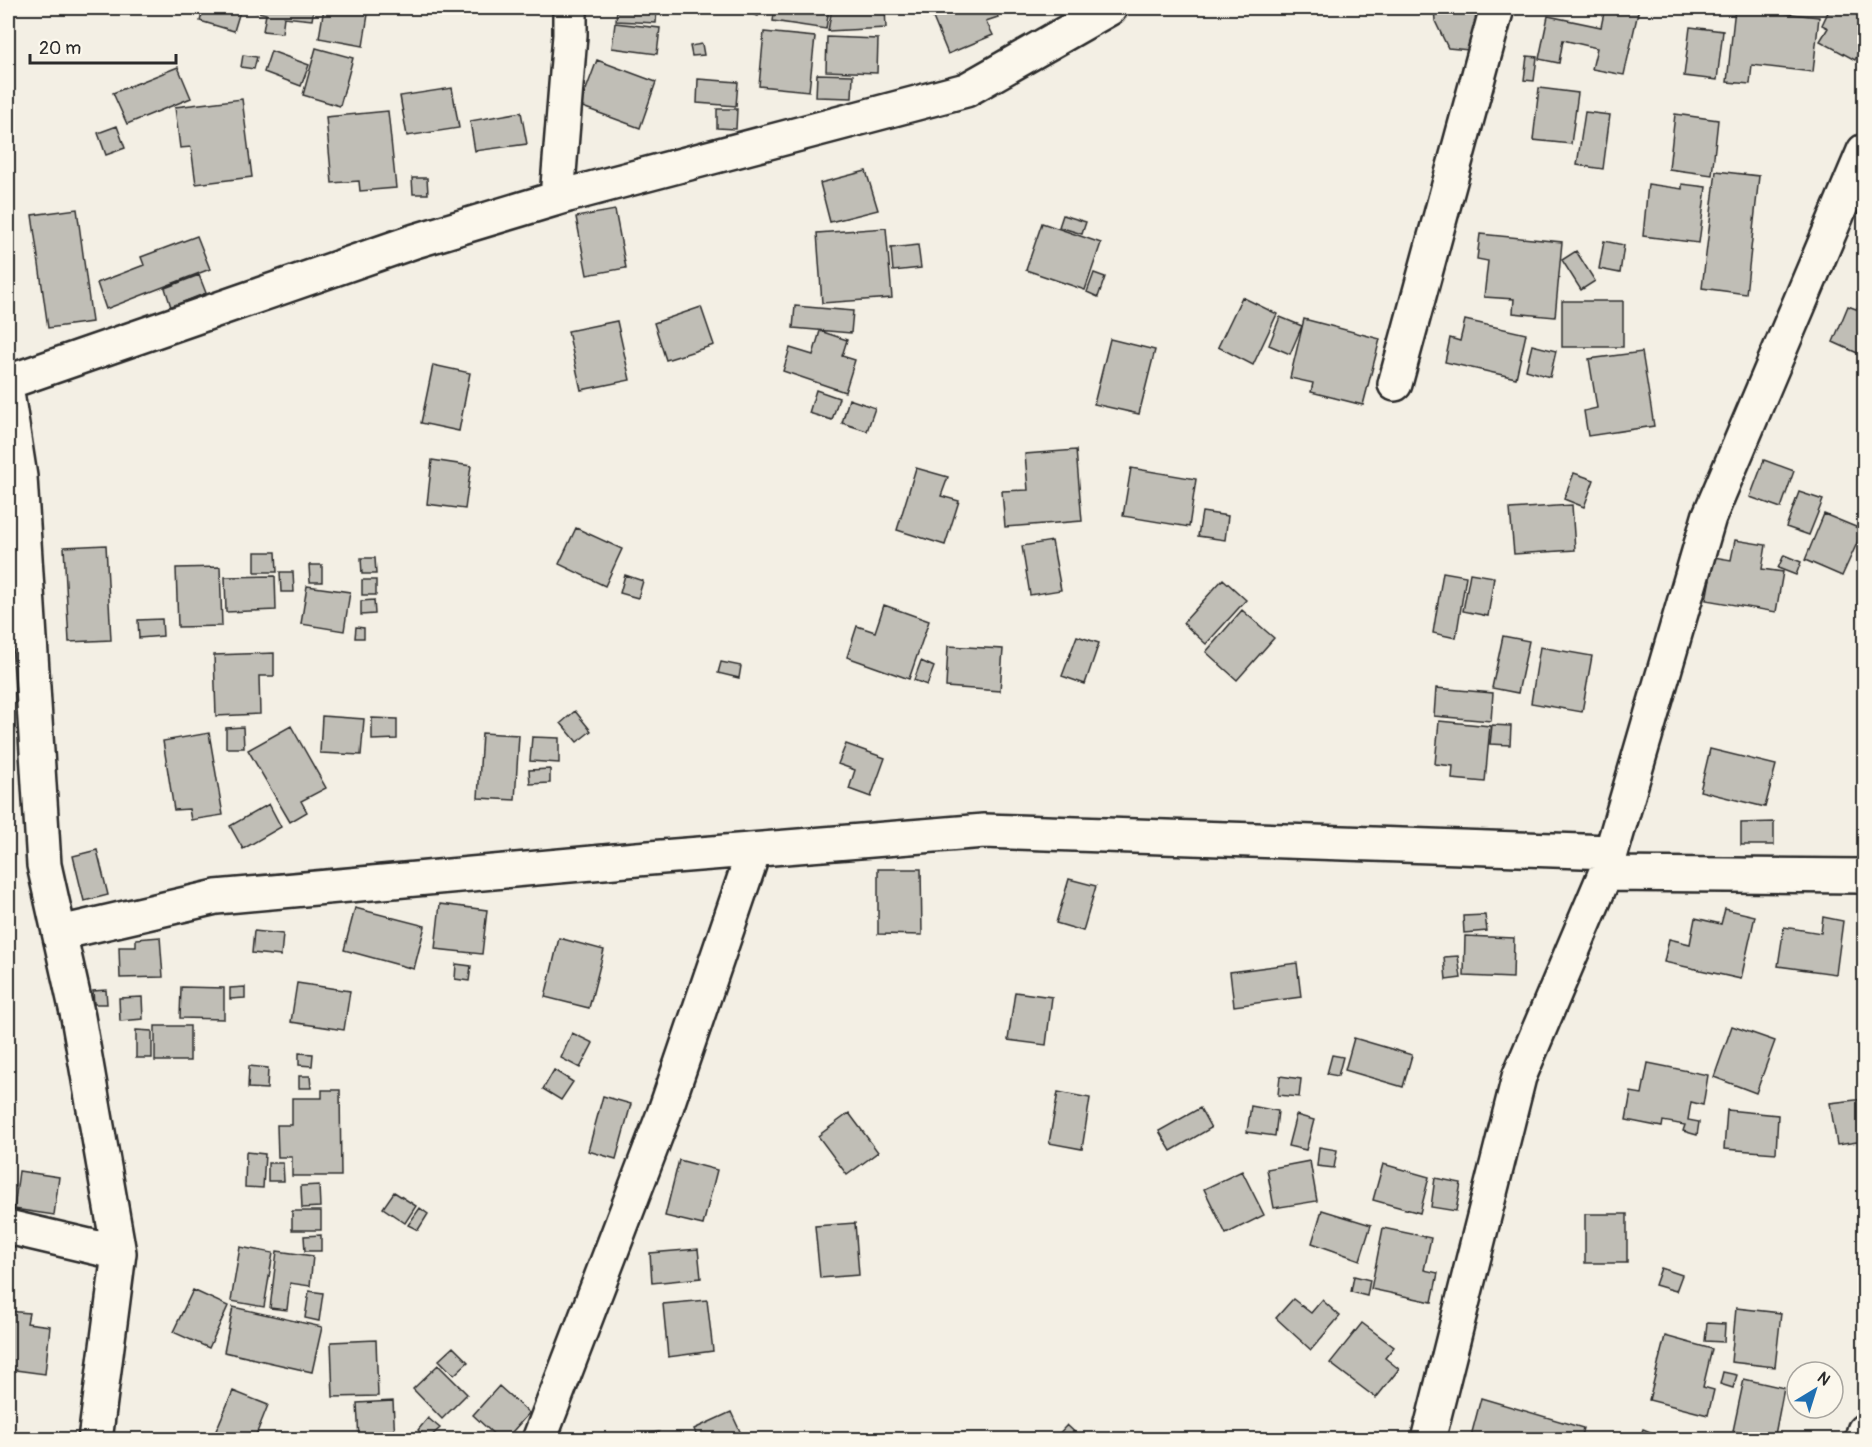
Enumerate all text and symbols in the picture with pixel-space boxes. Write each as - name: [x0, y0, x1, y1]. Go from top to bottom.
- scale bar: [30, 27, 176, 65]
- text: 20 m: [39, 37, 81, 60]
- north arrow: [1785, 1360, 1845, 1420]
- text: N: [1813, 1368, 1834, 1390]

